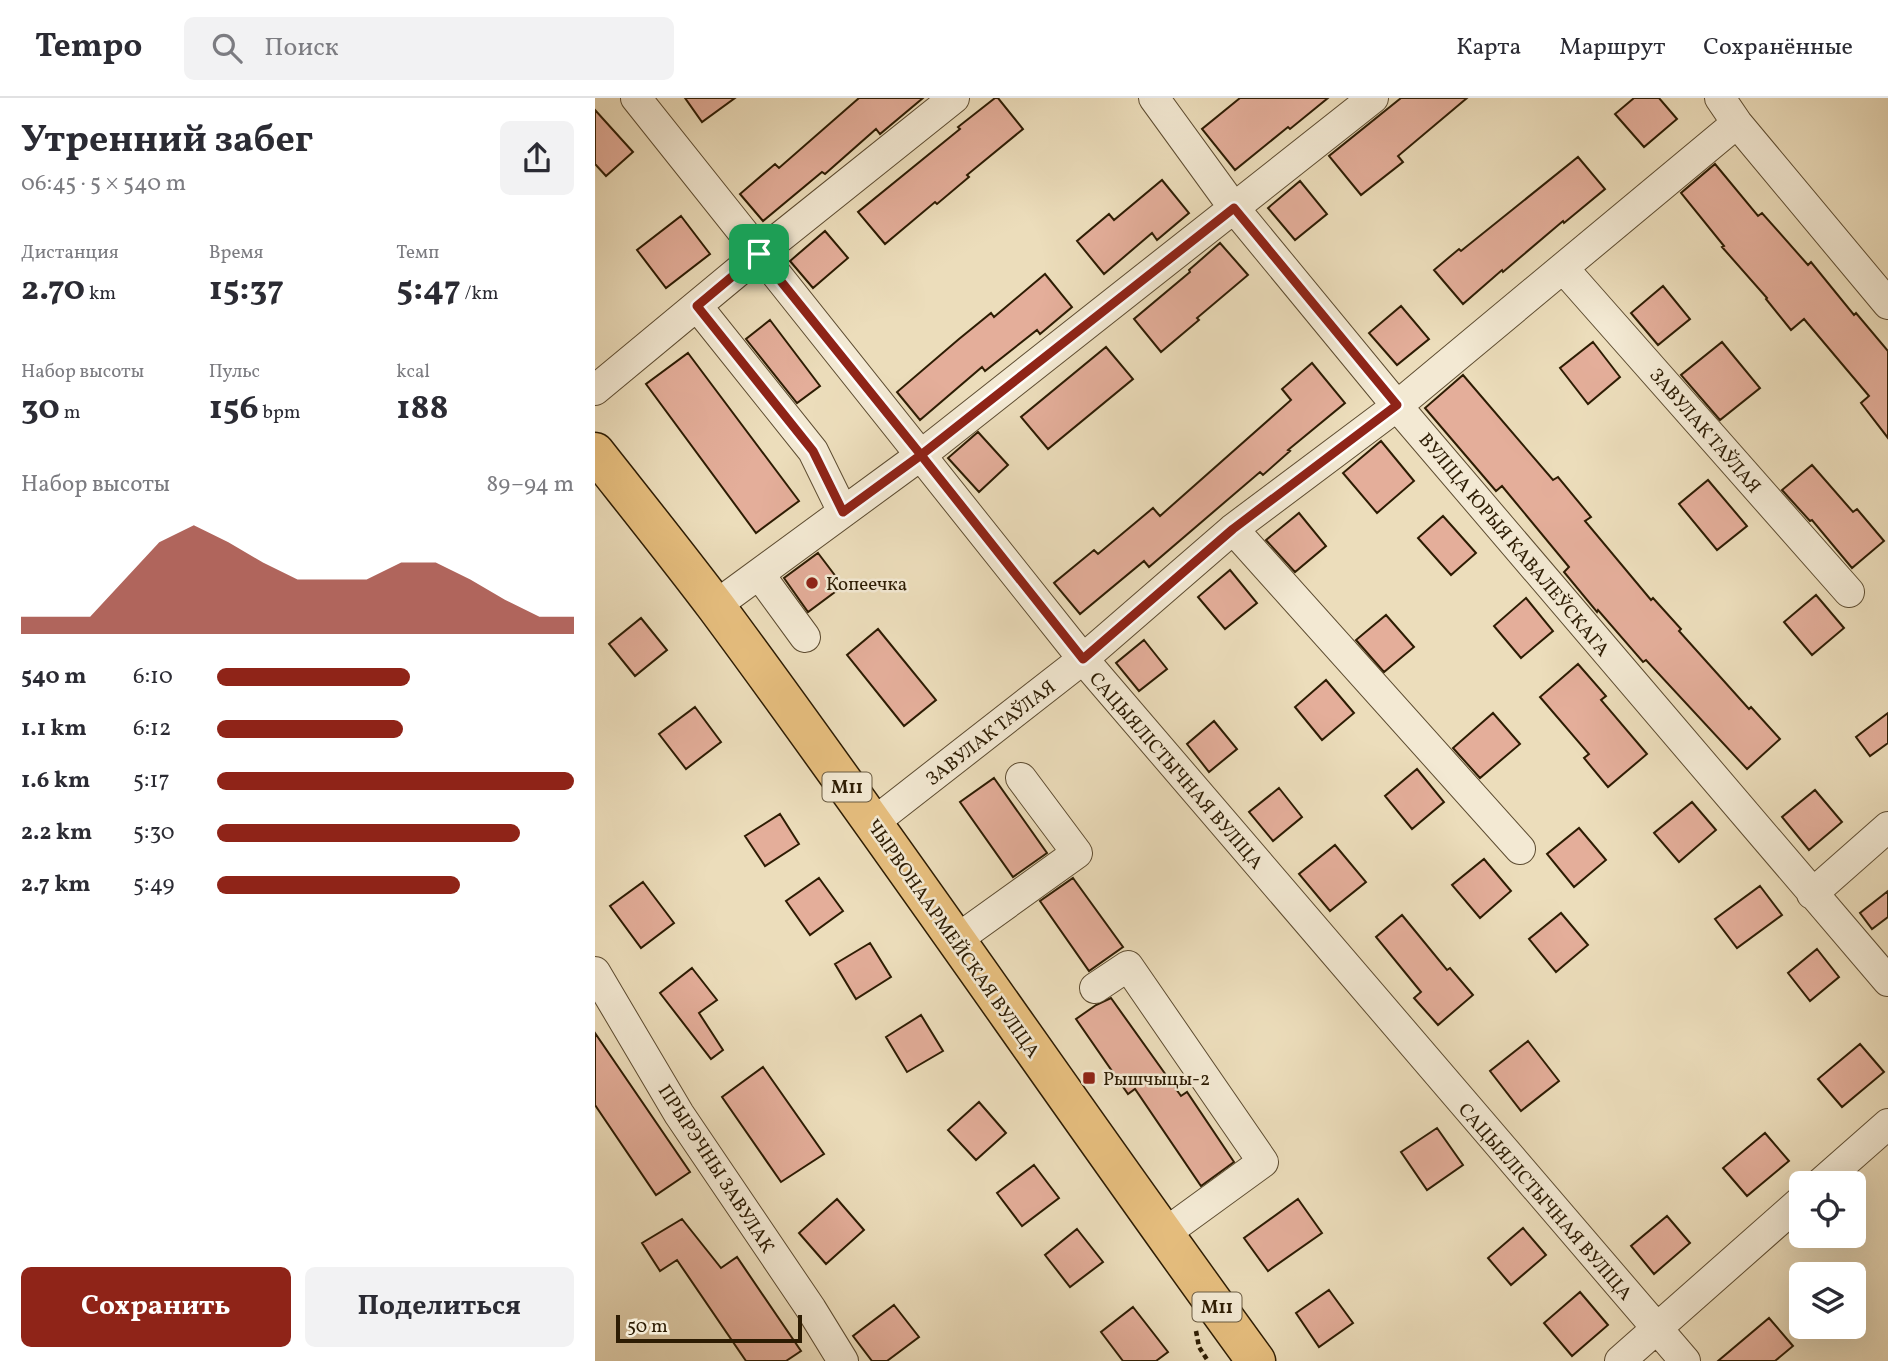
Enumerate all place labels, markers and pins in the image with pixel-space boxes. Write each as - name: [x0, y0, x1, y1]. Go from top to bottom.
- pin: [729, 224, 789, 284]
- place label: Копеечка: [826, 572, 907, 598]
- marker: Копеечка: [804, 575, 820, 591]
- place label: Рышчыцы-2: [1103, 1067, 1210, 1093]
- marker: Рышчыцы-2: [1081, 1070, 1097, 1086]

